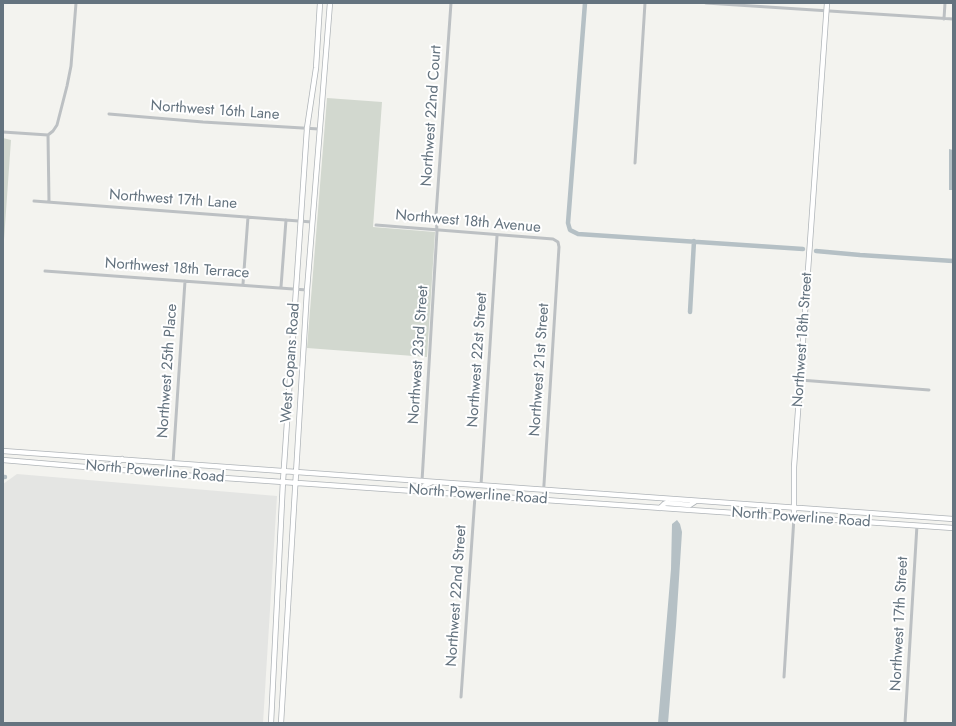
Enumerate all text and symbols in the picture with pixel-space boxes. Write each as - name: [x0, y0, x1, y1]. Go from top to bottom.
- street label: Northwest 22nd Court: [418, 45, 446, 187]
- street label: Northwest 16th Lane: [150, 98, 280, 124]
- street label: Northwest 17th Lane: [108, 187, 238, 213]
- street label: Northwest 18th Avenue: [395, 207, 541, 237]
- street label: Northwest 18th Terrace: [104, 255, 250, 283]
- street label: Northwest 18th Street: [789, 272, 817, 408]
- street label: Northwest 23rd Street: [405, 285, 433, 425]
- street label: Northwest 22st Street: [464, 292, 492, 428]
- street label: West Copans Road: [278, 302, 304, 424]
- street label: Northwest 25th Place: [154, 303, 182, 439]
- street label: Northwest 21st Street: [526, 303, 554, 437]
- street label: North Powerline Road: [85, 457, 225, 487]
- street label: North Powerline Road: [408, 481, 548, 509]
- street label: North Powerline Road: [731, 504, 871, 532]
- street label: Northwest 22nd Street: [443, 525, 471, 667]
- street label: Northwest 17th Street: [887, 556, 913, 692]

